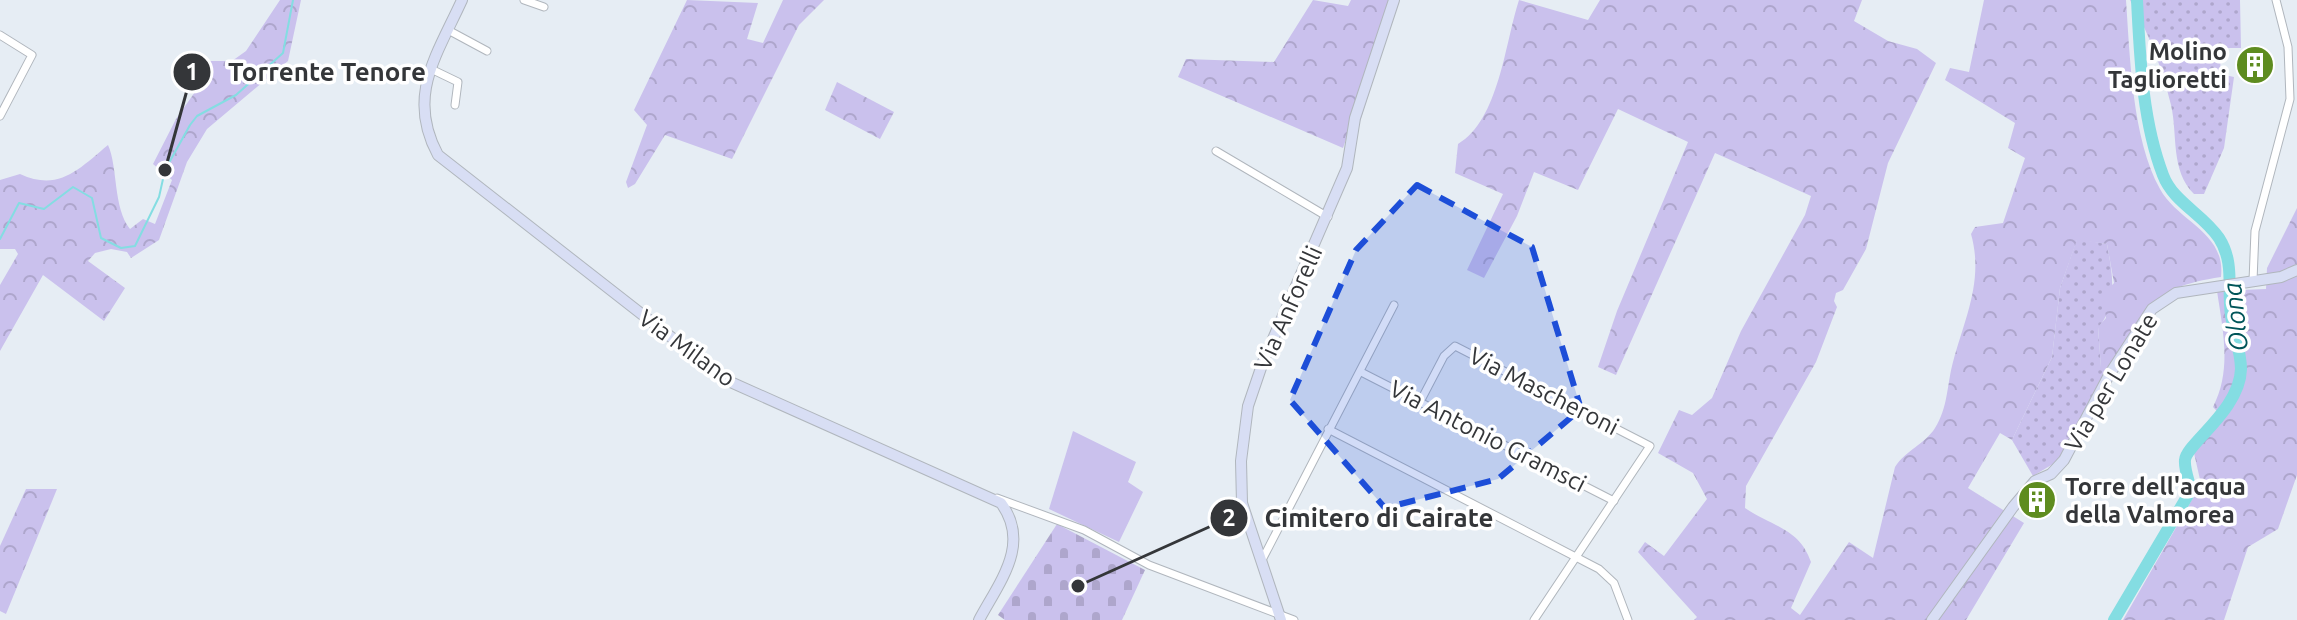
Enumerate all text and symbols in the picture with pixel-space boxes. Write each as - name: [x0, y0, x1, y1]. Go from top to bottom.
- place label: Molino Taglioretti: [2108, 38, 2227, 93]
- building icon: Molino Taglioretti: [2234, 44, 2276, 86]
- callout: Torrente Tenore: [172, 47, 442, 97]
- text: Torrente Tenore: [228, 57, 426, 86]
- text: 1: [185, 58, 199, 85]
- street label: Via Anforelli: [1249, 242, 1327, 374]
- water label: Olona: [2217, 281, 2253, 353]
- street label: Via Milano: [633, 304, 741, 392]
- street label: Via per Lonate: [2059, 308, 2163, 456]
- street label: Via Mascheroni: [1465, 342, 1623, 440]
- street label: Via Antonio Gramsci: [1385, 375, 1591, 497]
- place label: Torre dell'acqua della Valmorea: [2065, 473, 2246, 528]
- building icon: Torre dell'acqua della Valmorea: [2016, 479, 2058, 521]
- callout: Cimitero di Cairate: [1209, 493, 1510, 543]
- text: Cimitero di Cairate: [1264, 503, 1494, 532]
- text: 2: [1222, 504, 1236, 531]

